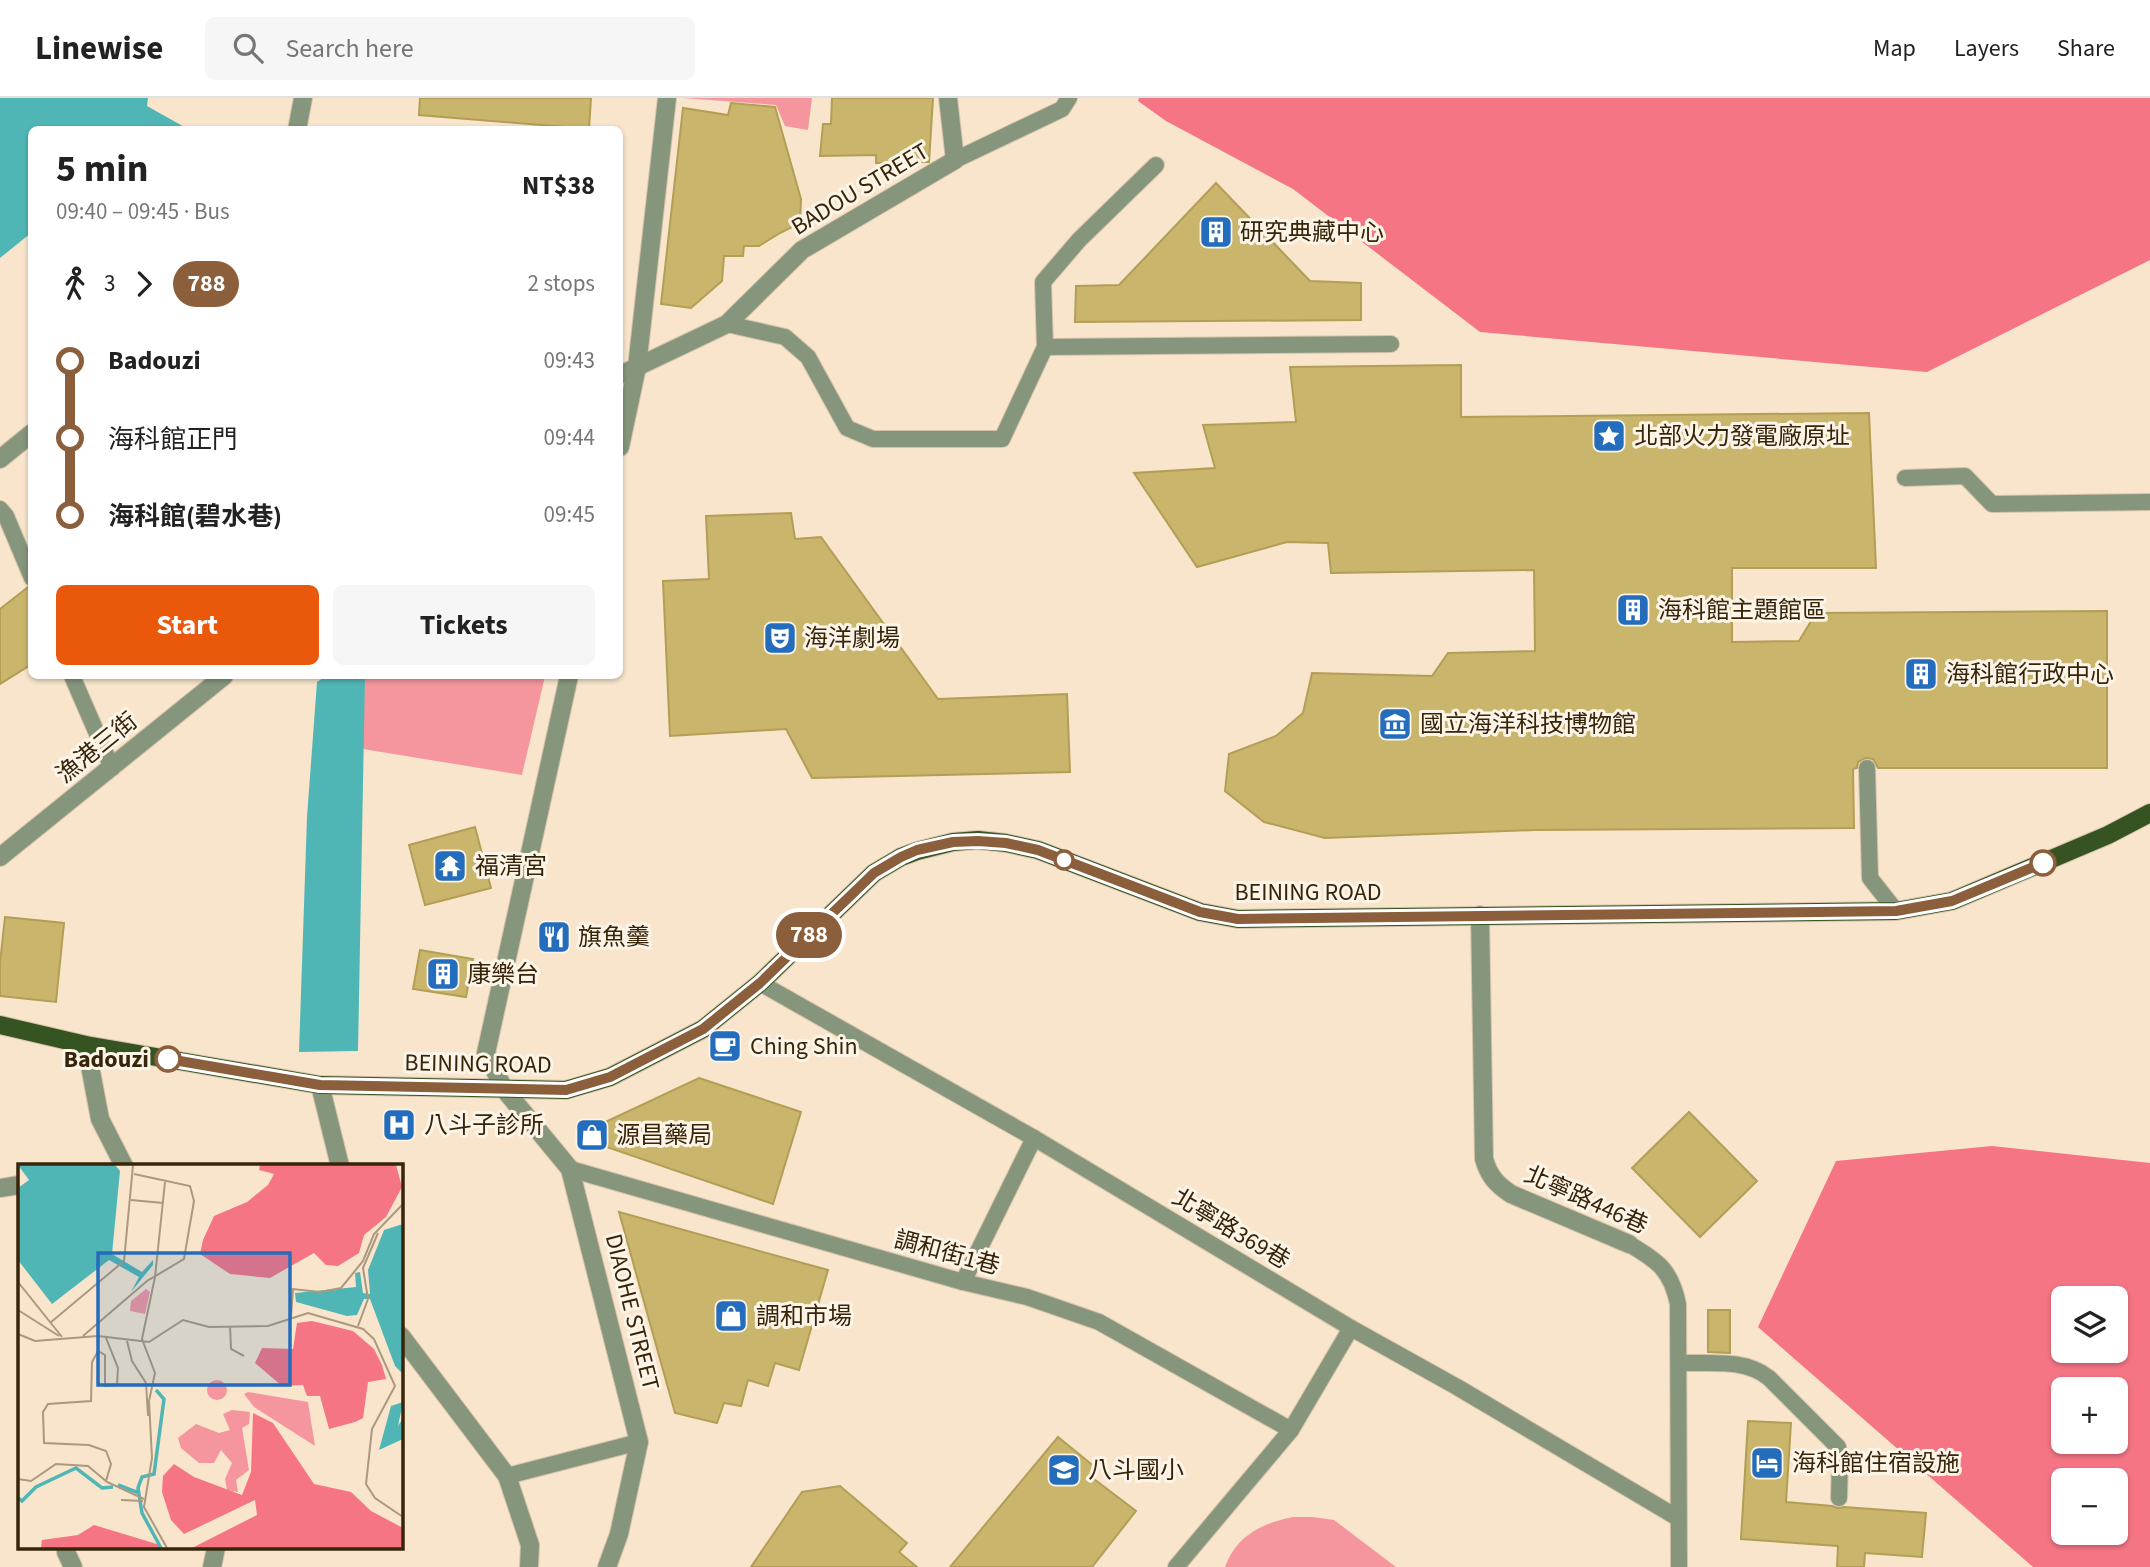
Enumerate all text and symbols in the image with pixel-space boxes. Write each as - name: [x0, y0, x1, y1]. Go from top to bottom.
- search box: [205, 17, 695, 80]
- text: Linewise: [35, 25, 163, 72]
- icon: search: [229, 29, 267, 67]
- text: Search here: [285, 30, 414, 67]
- text: Map: [1873, 31, 1916, 66]
- text: Layers: [1954, 31, 2019, 66]
- text: Share: [2057, 31, 2115, 66]
- street label: BADOU STREET: [784, 134, 936, 244]
- text: 5 min: [56, 142, 148, 196]
- text: NT$38: [522, 167, 595, 204]
- text: 09:40 – 09:45 · Bus: [56, 195, 230, 228]
- building icon: 研究典藏中心: [1197, 213, 1235, 251]
- place label: 研究典藏中心: [1240, 215, 1384, 250]
- icon: walk: [56, 265, 94, 303]
- icon: forward: [125, 265, 163, 303]
- text: 788: [187, 266, 225, 301]
- text: 3: [104, 267, 115, 300]
- text: 2 stops: [528, 267, 595, 300]
- text: Badouzi: [108, 342, 201, 379]
- text: 09:43: [544, 344, 595, 377]
- place icon: 北部火力發電廠原址: [1590, 417, 1628, 455]
- place label: 北部火力發電廠原址: [1634, 419, 1850, 454]
- text: 海科館正門: [108, 421, 238, 458]
- text: 09:44: [544, 421, 595, 454]
- text: 海科館(碧水巷): [108, 498, 282, 535]
- text: 09:45: [544, 498, 595, 531]
- button: Start: [56, 585, 319, 665]
- button: Tickets: [333, 585, 595, 665]
- building icon: 海科館主題館區: [1614, 591, 1652, 629]
- place label: 海科館主題館區: [1658, 593, 1826, 628]
- theatre icon: 海洋劇場: [761, 619, 799, 657]
- place label: 海洋劇場: [804, 621, 900, 656]
- building icon: 海科館行政中心: [1902, 655, 1940, 693]
- place label: 海科館行政中心: [1946, 657, 2114, 692]
- street label: 漁港三街: [49, 704, 145, 792]
- museum icon: 國立海洋科技博物館: [1376, 705, 1414, 743]
- place label: 國立海洋科技博物館: [1420, 707, 1636, 742]
- temple icon: 福清宮: [431, 847, 469, 885]
- place label: 福清宮: [475, 849, 547, 884]
- unlabelled marker: [1054, 850, 1074, 870]
- unlabelled marker: [2030, 850, 2056, 876]
- street label: BEINING ROAD: [1234, 875, 1382, 910]
- line badge: 788: [769, 912, 849, 958]
- text: 788: [790, 917, 828, 952]
- restaurant icon: 旗魚羹: [535, 918, 573, 956]
- place label: 旗魚羹: [578, 920, 650, 955]
- building icon: 康樂台: [424, 955, 462, 993]
- place label: 康樂台: [467, 957, 539, 992]
- cafe icon: Ching Shin: [706, 1027, 744, 1065]
- place label: Ching Shin: [750, 1029, 858, 1064]
- place label: Badouzi: [63, 1042, 149, 1077]
- street label: BEINING ROAD: [404, 1045, 552, 1083]
- marker: Badouzi: [155, 1046, 181, 1072]
- hospital icon: 八斗子診所: [380, 1106, 418, 1144]
- place label: 八斗子診所: [424, 1108, 544, 1143]
- shop icon: 源昌藥局: [573, 1116, 611, 1154]
- place label: 源昌藥局: [616, 1118, 712, 1153]
- street label: 北寧路446巷: [1519, 1157, 1653, 1243]
- inset map: [18, 1164, 402, 1550]
- street label: 北寧路369巷: [1166, 1180, 1296, 1278]
- street label: 調和街1巷: [890, 1222, 1004, 1284]
- street label: DIAOHE STREET: [596, 1230, 668, 1394]
- map controls: [2051, 1286, 2128, 1545]
- button: layers: [2051, 1286, 2128, 1363]
- shop icon: 調和市場: [712, 1297, 750, 1335]
- place label: 調和市場: [756, 1299, 852, 1334]
- button: +: [2051, 1377, 2128, 1454]
- hotel icon: 海科館住宿設施: [1748, 1444, 1786, 1482]
- place label: 海科館住宿設施: [1792, 1446, 1960, 1481]
- school or university icon: 八斗國小: [1045, 1451, 1083, 1489]
- place label: 八斗國小: [1088, 1453, 1184, 1488]
- button: −: [2051, 1468, 2128, 1545]

